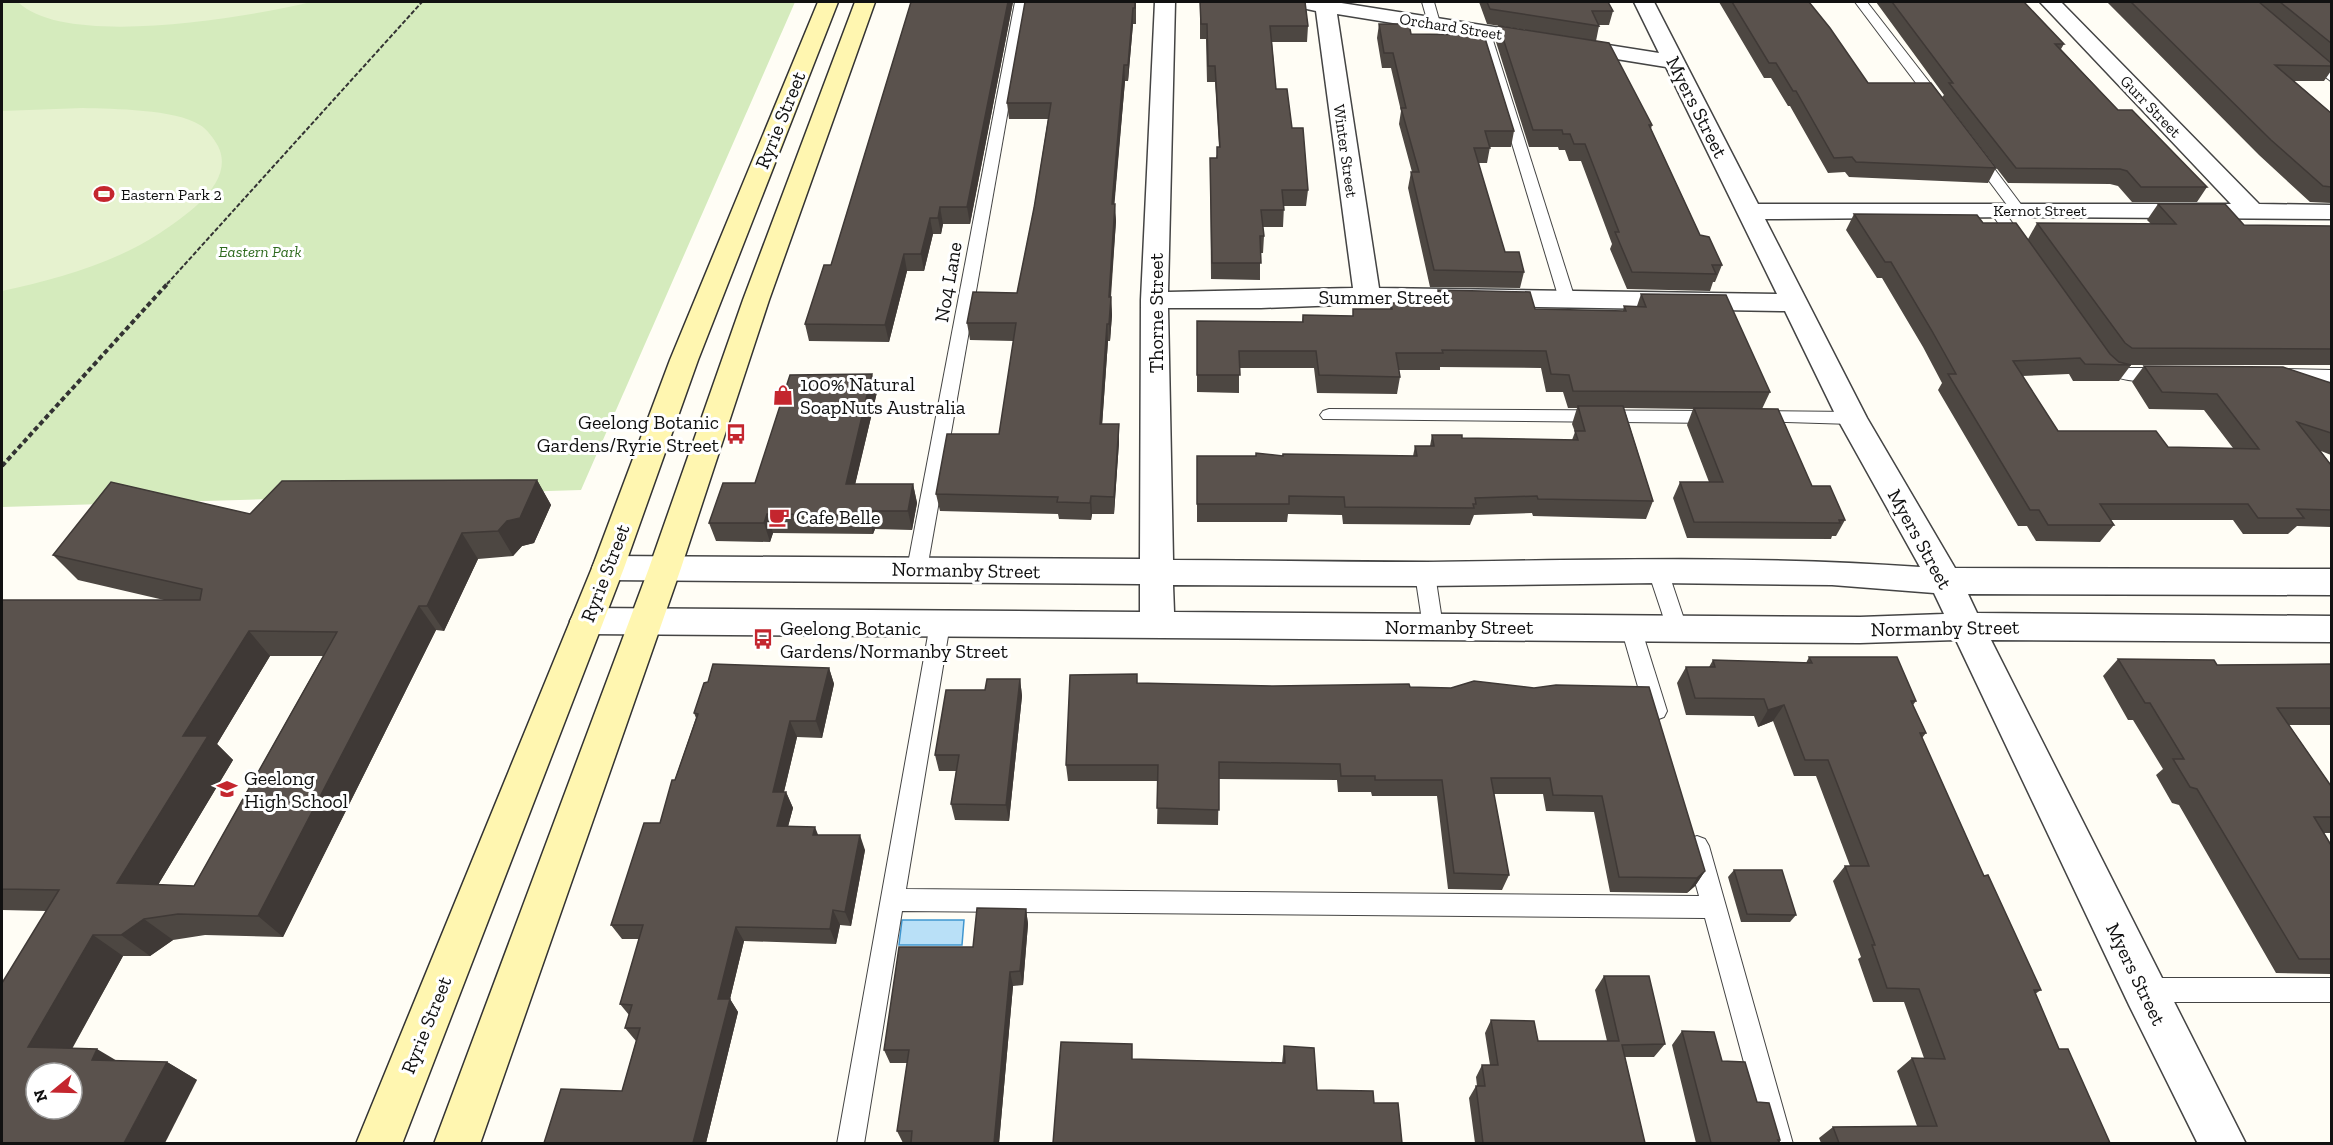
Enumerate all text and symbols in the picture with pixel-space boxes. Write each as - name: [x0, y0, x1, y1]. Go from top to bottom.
- street label: Orchard Street: [1398, 9, 1504, 44]
- street label: Myers Street: [1661, 52, 1733, 162]
- street label: Ryrie Street: [750, 67, 811, 172]
- street label: Gurr Street: [2116, 71, 2185, 141]
- street label: Winter Street: [1330, 103, 1361, 199]
- sports icon: Eastern Park 2: [92, 182, 116, 206]
- place label: Eastern Park 2: [121, 185, 222, 204]
- street label: Kernot Street: [1993, 201, 2087, 220]
- street label: No4 Lane: [929, 240, 967, 324]
- park label: Eastern Park: [218, 242, 302, 261]
- street label: Thorne Street: [1144, 252, 1168, 373]
- street label: Summer Street: [1318, 285, 1450, 309]
- place label: 100% Natural SoapNuts Australia: [800, 372, 966, 419]
- shop icon: 100% Natural SoapNuts Australia: [771, 383, 795, 407]
- place label: Geelong Botanic Gardens/Ryrie Street: [537, 410, 720, 457]
- bus stop icon: Geelong Botanic Gardens/Ryrie Street: [724, 422, 748, 446]
- street label: Myers Street: [1883, 485, 1958, 594]
- cafe icon: Cafe Belle: [767, 505, 791, 529]
- place label: Cafe Belle: [796, 505, 880, 529]
- street label: Ryrie Street: [575, 520, 635, 625]
- street label: Normanby Street: [891, 557, 1041, 583]
- street label: Normanby Street: [1385, 615, 1534, 639]
- street label: Normanby Street: [1870, 615, 2020, 641]
- place label: Geelong Botanic Gardens/Normanby Street: [780, 616, 1009, 663]
- bus stop icon: Geelong Botanic Gardens/Normanby Street: [751, 627, 775, 651]
- place label: Geelong High School: [244, 766, 348, 813]
- school or university icon: Geelong High School: [215, 777, 239, 801]
- street label: Myers Street: [2101, 919, 2171, 1030]
- street label: Ryrie Street: [396, 972, 457, 1077]
- north arrow: [24, 1061, 84, 1121]
- text: N: [29, 1087, 51, 1105]

